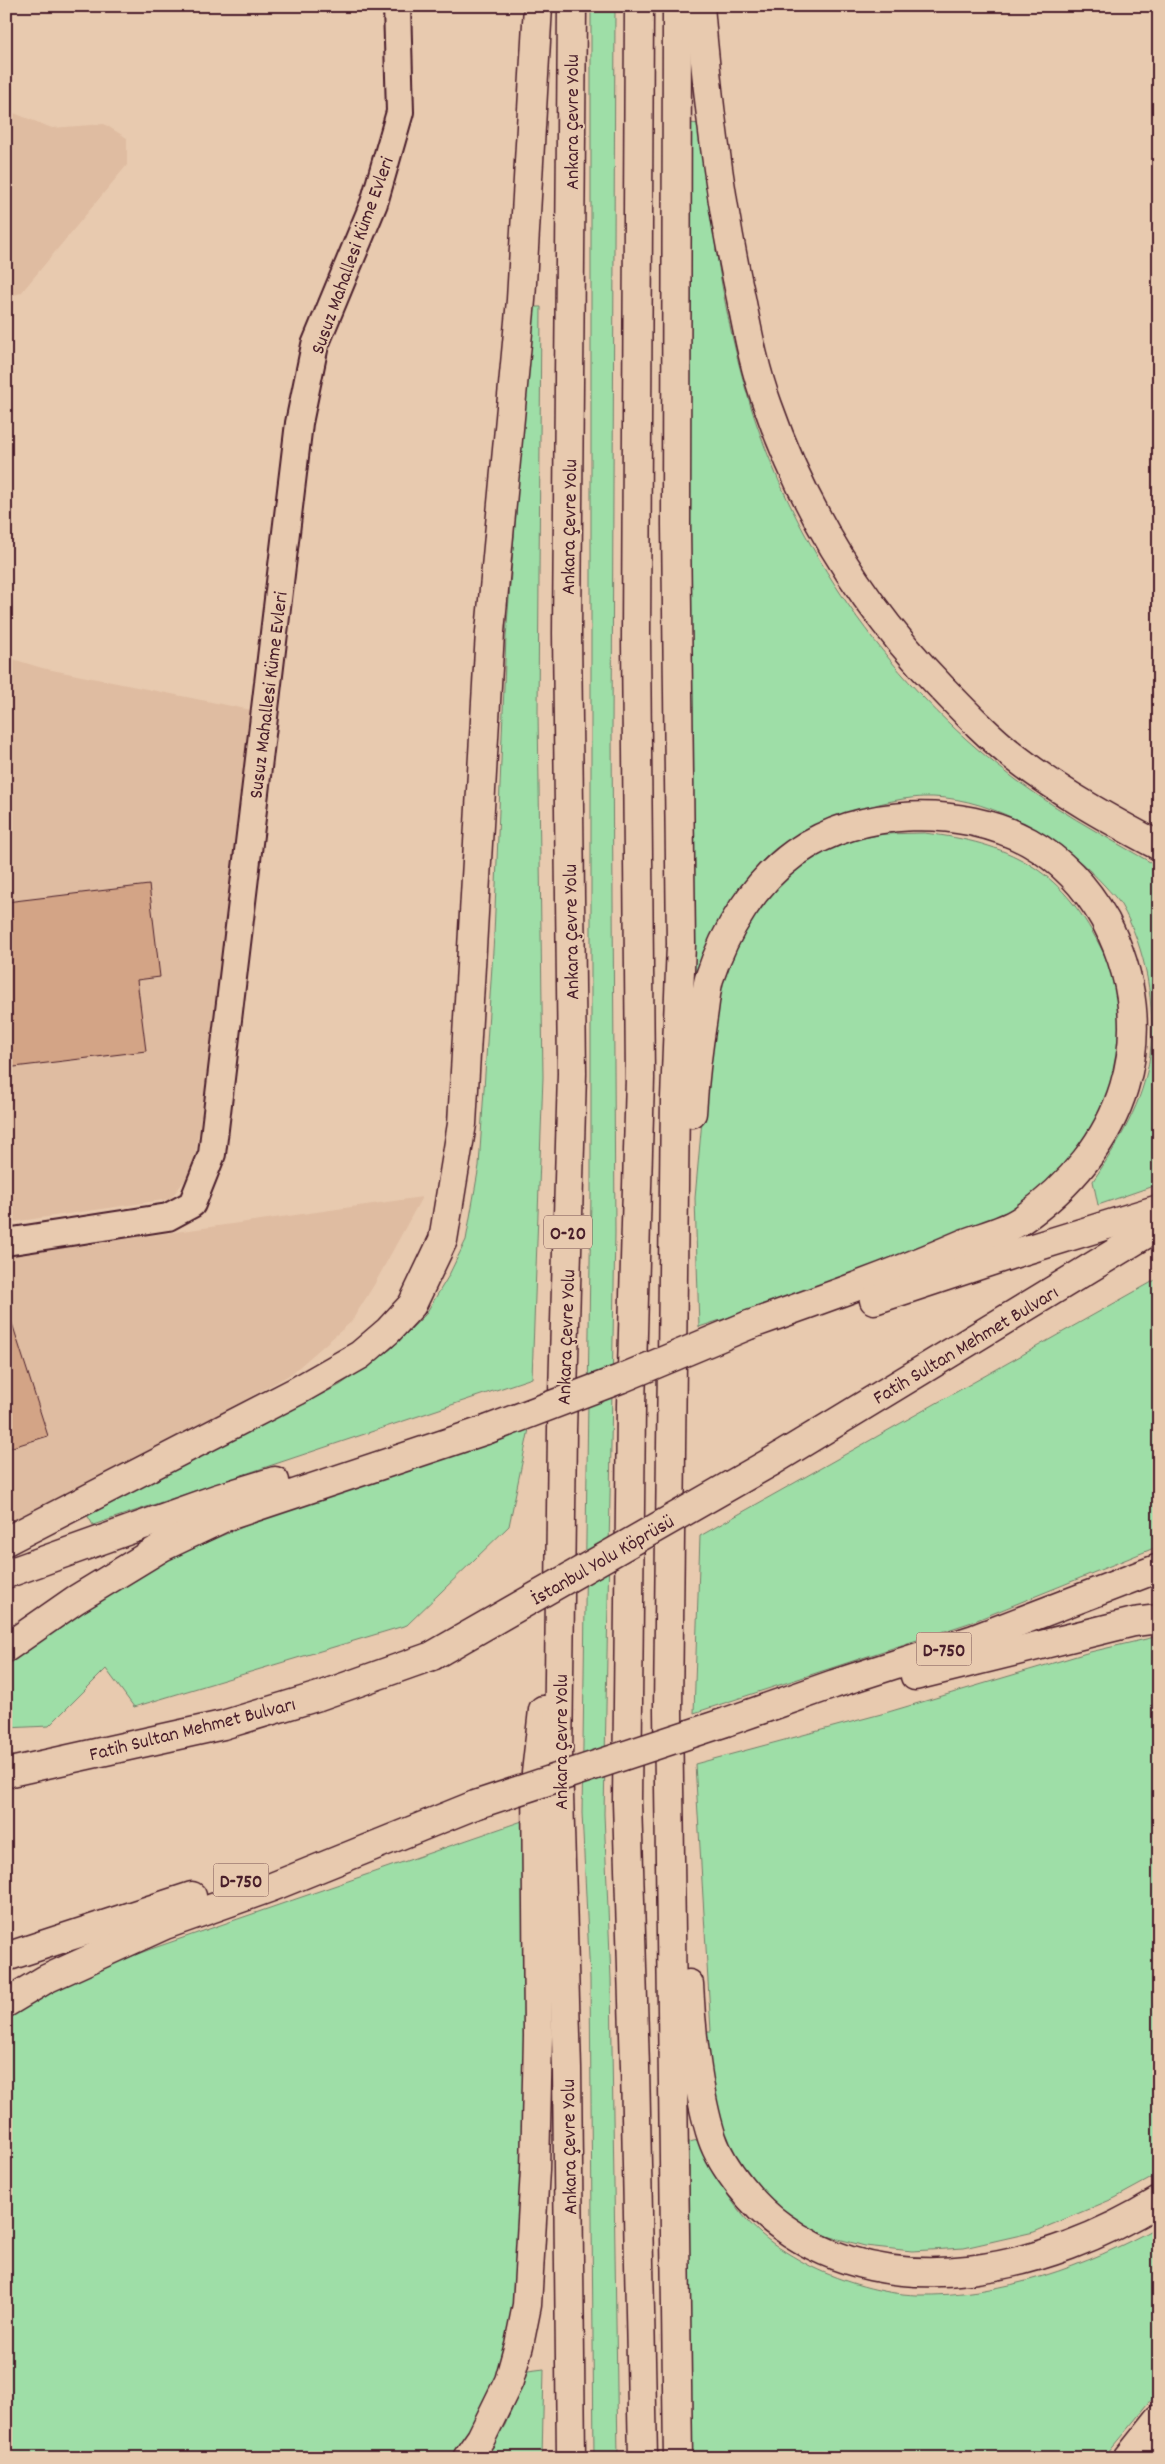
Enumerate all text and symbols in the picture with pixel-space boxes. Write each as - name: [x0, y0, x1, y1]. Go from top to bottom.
- street label: Ankara Çevre Yolu: [560, 54, 588, 190]
- street label: Susuz Mahallesi Küme Evleri: [305, 153, 403, 359]
- street label: Ankara Çevre Yolu: [556, 459, 586, 595]
- street label: Susuz Mahallesi Küme Evleri: [243, 590, 297, 800]
- street label: Ankara Çevre Yolu: [558, 864, 588, 1000]
- road number: O-20: [544, 1216, 592, 1248]
- street label: Ankara Çevre Yolu: [552, 1269, 584, 1406]
- street label: Fatih Sultan Mehmet Bulvarı: [869, 1280, 1065, 1413]
- street label: İstanbul Yolu Köprüsü: [527, 1509, 680, 1614]
- road number: D-750: [916, 1632, 972, 1666]
- street label: Ankara Çevre Yolu: [549, 1674, 577, 1810]
- street label: Fatih Sultan Mehmet Bulvarı: [87, 1692, 299, 1770]
- road number: D-750: [214, 1864, 268, 1896]
- street label: Ankara Çevre Yolu: [556, 2079, 586, 2215]

